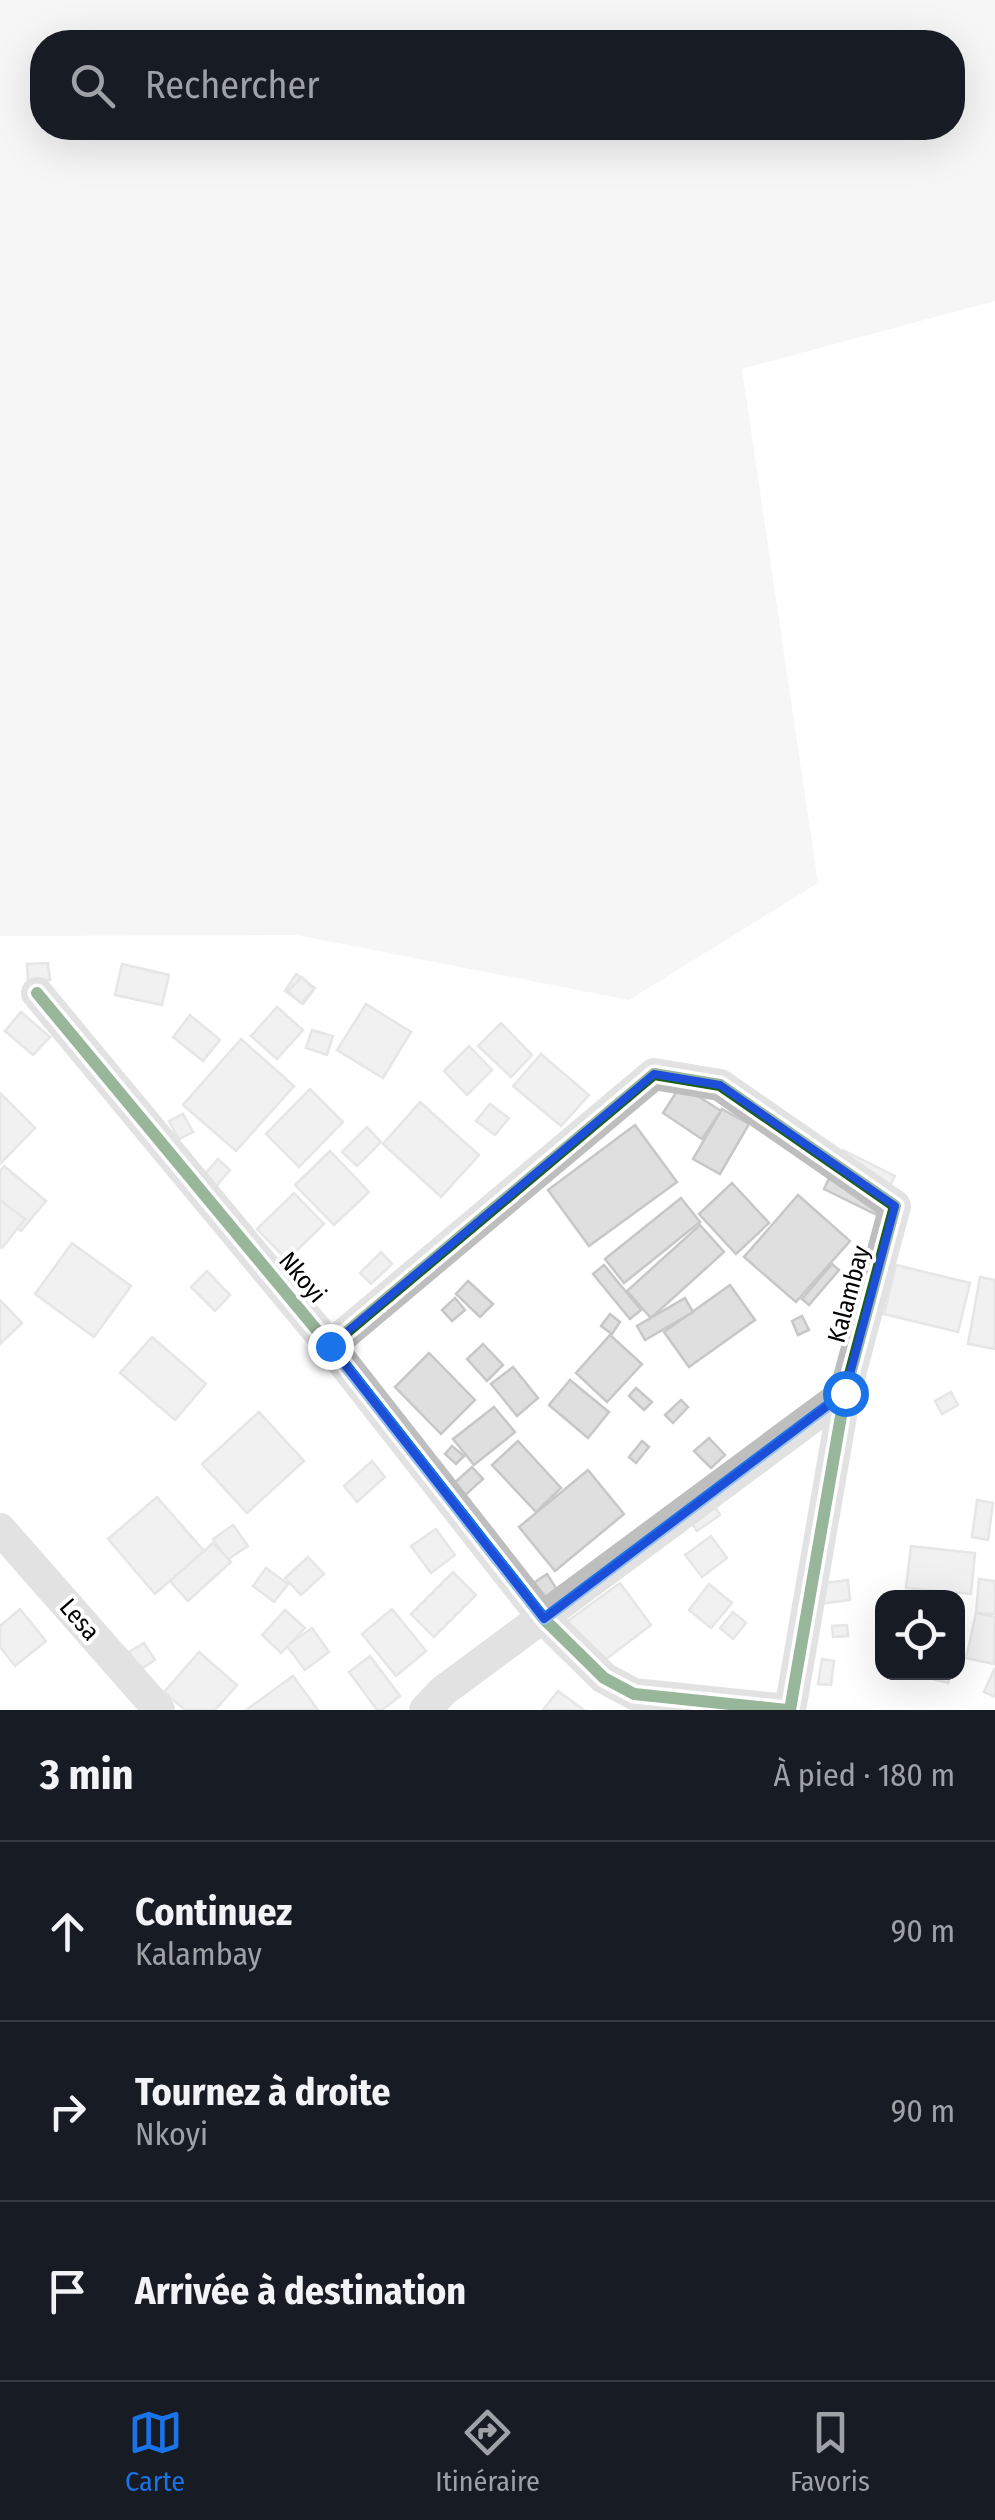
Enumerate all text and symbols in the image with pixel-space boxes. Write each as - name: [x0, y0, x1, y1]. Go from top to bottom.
- search box: [30, 30, 965, 140]
- icon: search: [65, 58, 120, 113]
- text: Rechercher: [145, 62, 320, 108]
- street label: Kalambay: [822, 1243, 876, 1346]
- street label: Nkoyi: [272, 1246, 332, 1309]
- route end: [308, 1324, 354, 1370]
- route start: [823, 1371, 869, 1417]
- map controls: [875, 1590, 965, 1680]
- button: locate: [875, 1590, 965, 1680]
- street label: Lesa: [53, 1593, 106, 1647]
- text: 3 min: [40, 1750, 134, 1800]
- text: À pied · 180 m: [773, 1756, 955, 1794]
- text: Continuez: [135, 1889, 292, 1935]
- icon: ahead: [40, 1904, 95, 1959]
- text: 90 m: [891, 1912, 955, 1950]
- text: Kalambay: [135, 1935, 262, 1973]
- text: Tournez à droite: [135, 2069, 391, 2115]
- icon: right: [40, 2084, 95, 2139]
- text: 90 m: [891, 2092, 955, 2130]
- text: Nkoyi: [135, 2115, 208, 2153]
- icon: arrive: [40, 2264, 95, 2319]
- text: Arrivée à destination: [135, 2268, 466, 2314]
- tab: Carte: [125, 2405, 185, 2498]
- tab: Itinéraire: [435, 2405, 540, 2498]
- tab: Favoris: [790, 2405, 870, 2498]

